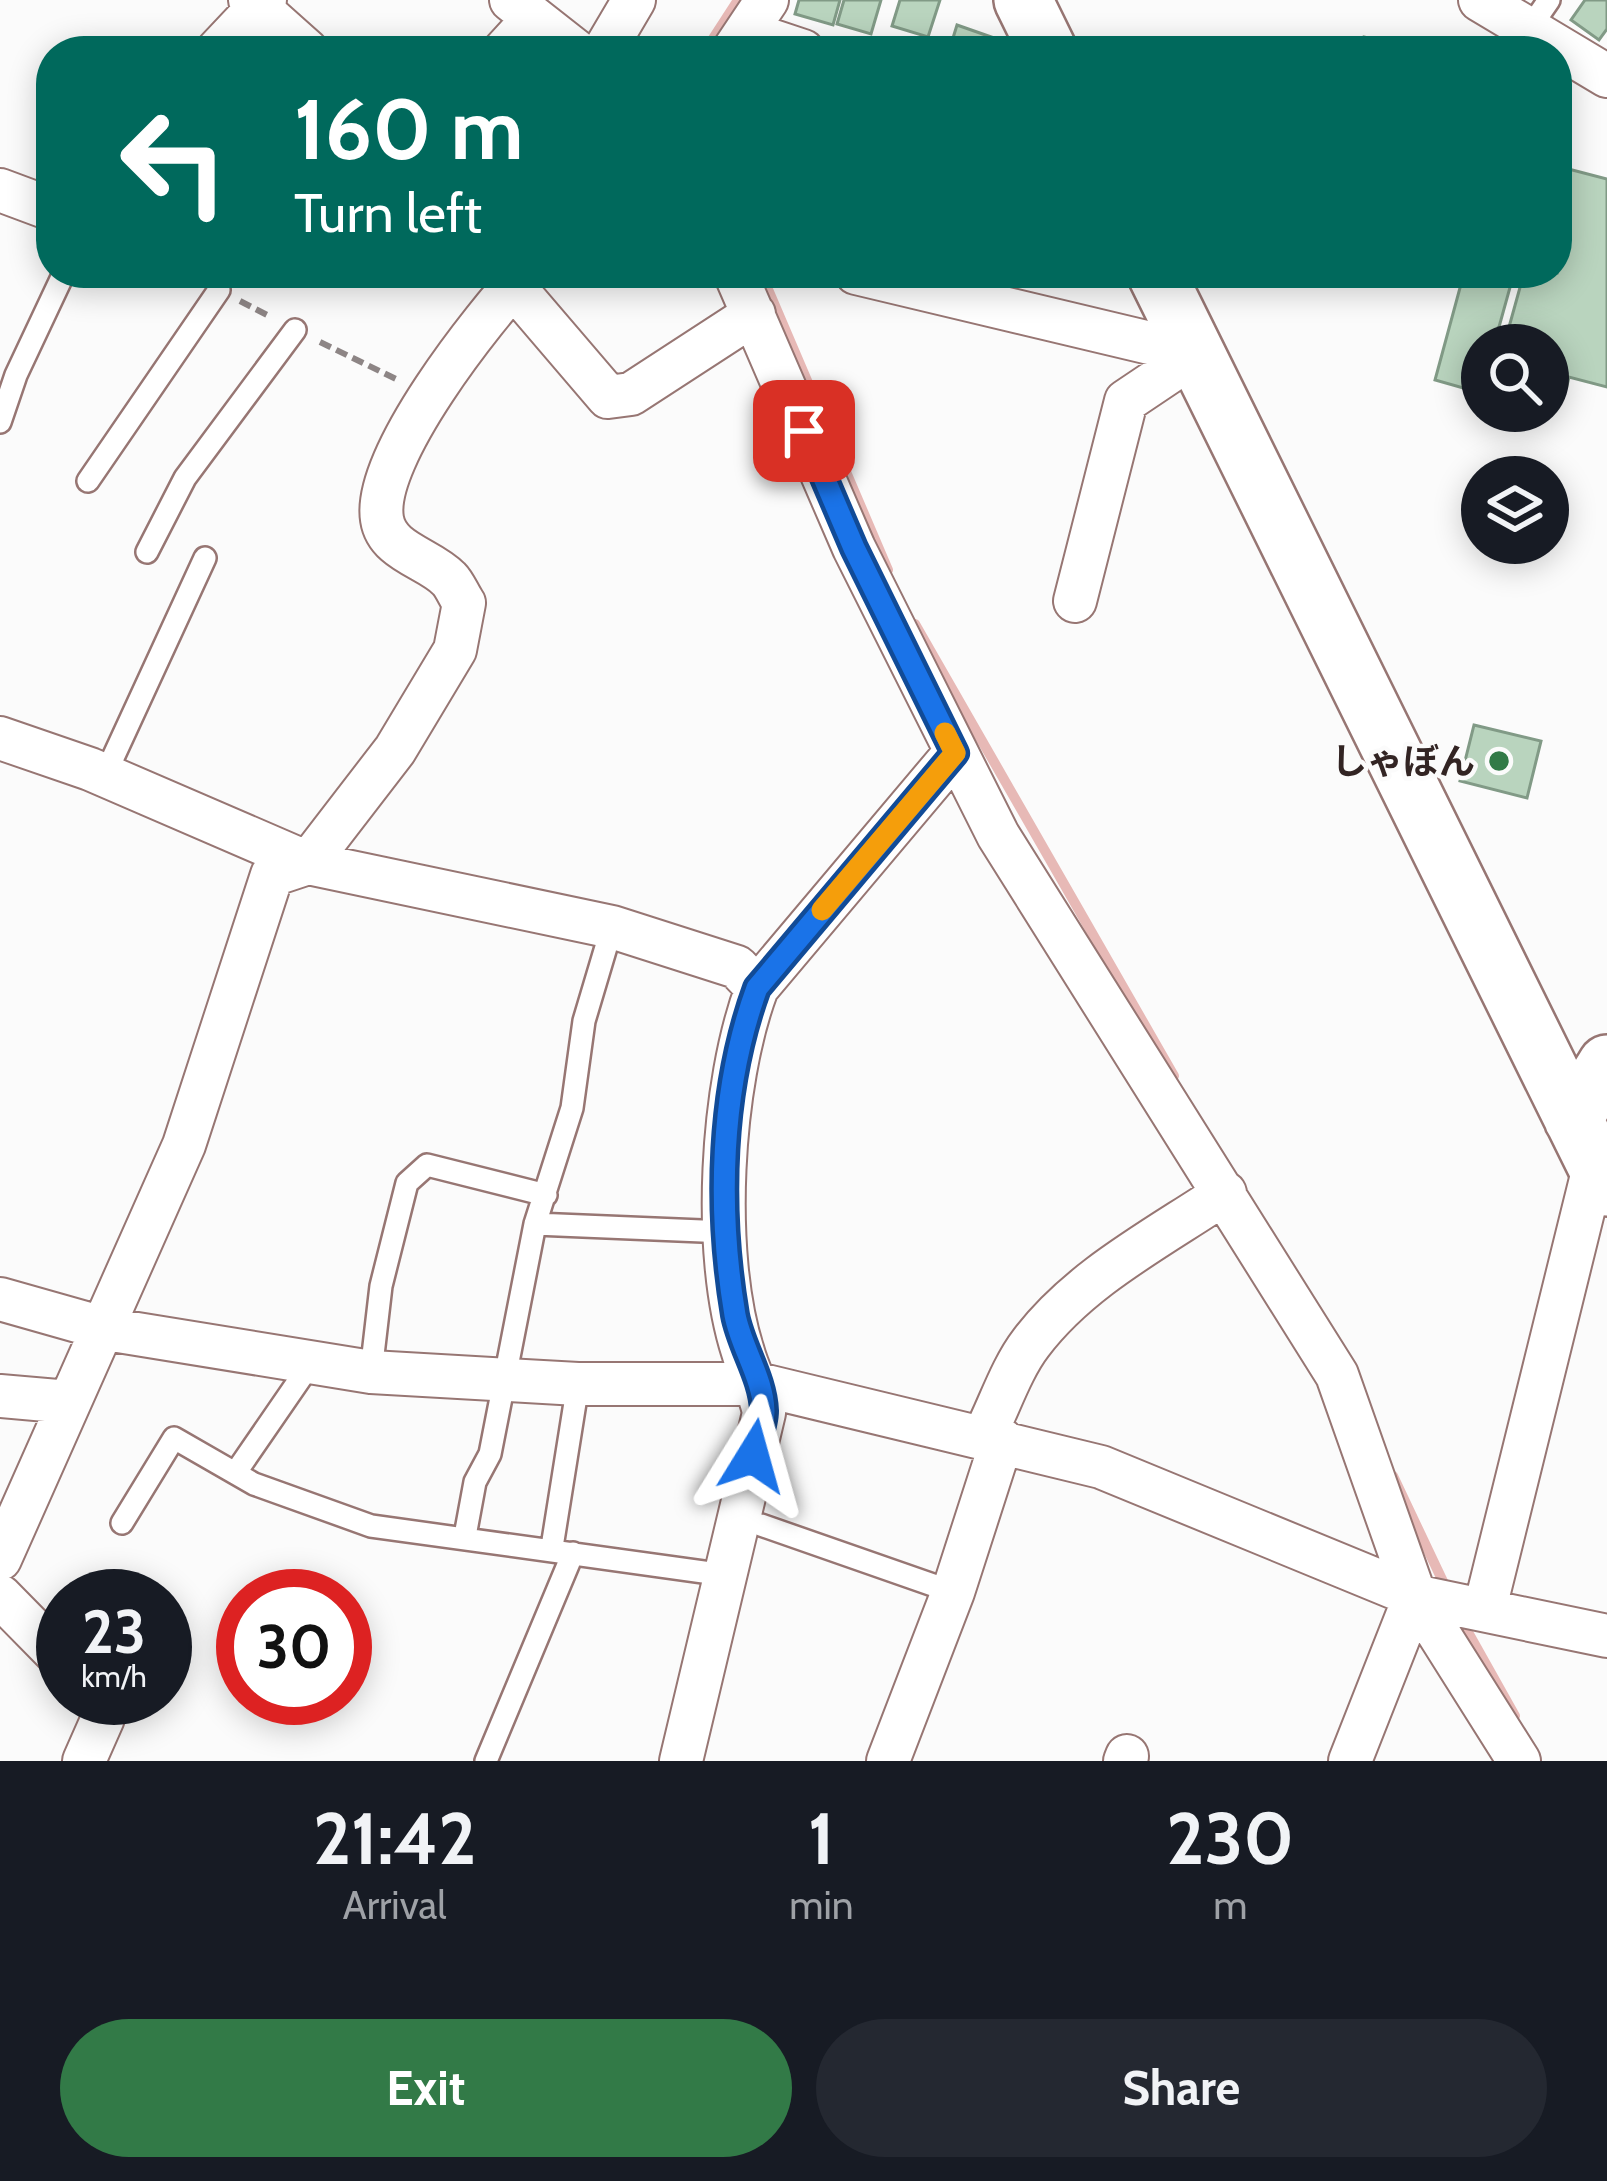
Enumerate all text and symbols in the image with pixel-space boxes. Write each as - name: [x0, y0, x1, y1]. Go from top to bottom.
- text: 160 m: [294, 78, 523, 180]
- icon: left: [96, 84, 252, 240]
- text: Turn left: [294, 180, 482, 246]
- map controls: [1461, 324, 1569, 564]
- button: search: [1461, 324, 1569, 432]
- pin: [753, 380, 855, 482]
- icon: arrive: [771, 398, 837, 464]
- button: layers: [1461, 456, 1569, 564]
- place label: しゃぼん: [1331, 739, 1475, 783]
- marker: しゃぼん: [1486, 748, 1512, 774]
- position arrow: [690, 1393, 816, 1519]
- speed limit sign: 30: [216, 1569, 372, 1725]
- text: 23: [82, 1595, 146, 1668]
- text: km/h: [81, 1658, 147, 1695]
- text: 21:42: [313, 1795, 476, 1882]
- text: 1: [808, 1795, 835, 1882]
- text: 230: [1166, 1795, 1294, 1882]
- text: Arrival: [343, 1881, 447, 1929]
- text: min: [789, 1881, 853, 1929]
- text: m: [1213, 1881, 1247, 1929]
- button: Exit: [60, 2019, 792, 2157]
- button: Share: [816, 2019, 1547, 2157]

